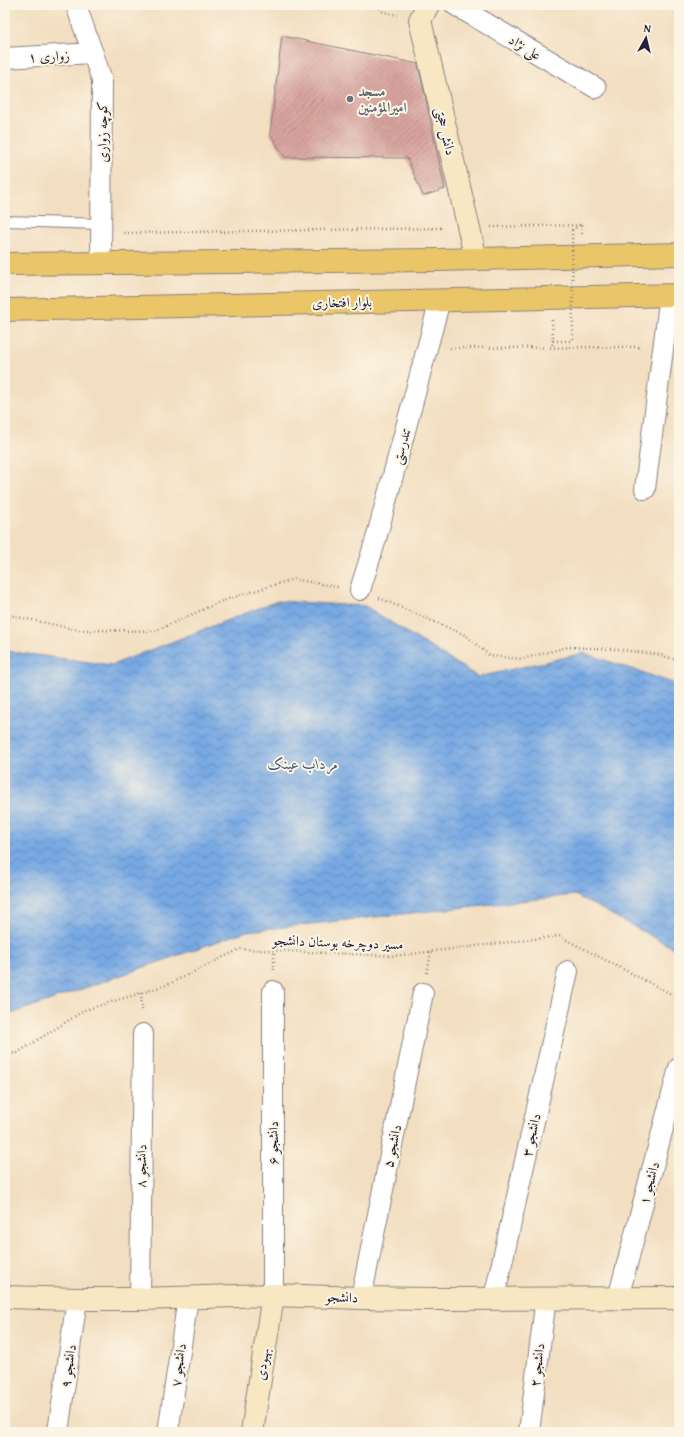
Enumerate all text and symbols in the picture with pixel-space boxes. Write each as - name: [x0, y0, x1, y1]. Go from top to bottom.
- north arrow: [626, 18, 666, 58]
- text: N: [643, 20, 653, 37]
- street label: علی نژاد: [505, 29, 545, 65]
- street label: زواری ۱: [28, 45, 70, 67]
- place label: مسجد امیرالمؤمنین: [358, 81, 407, 117]
- marker: مسجد امیرالمؤمنین: [345, 94, 355, 104]
- street label: کوچه زواری: [92, 101, 112, 163]
- street label: دانش حجتی: [431, 105, 461, 157]
- street label: بلوار افتخاری: [312, 291, 372, 313]
- street label: تندرستی: [387, 425, 415, 467]
- water label: مرداب عینک: [268, 753, 338, 775]
- street label: مسیر دوچرخه بوستان دانشجو: [270, 930, 404, 954]
- street label: دانشجو ۳: [516, 1111, 546, 1159]
- street label: دانشجو ۶: [263, 1121, 283, 1165]
- street label: دانشجو ۵: [378, 1122, 406, 1170]
- street label: دانشجو ۸: [131, 1144, 151, 1188]
- street label: دانشجو ۱: [634, 1159, 664, 1207]
- street label: دانشجو: [323, 1286, 359, 1308]
- street label: دانشجو ۷: [165, 1342, 191, 1388]
- street label: دانشجو ۲: [524, 1342, 550, 1388]
- street label: دانشجو ۹: [55, 1343, 81, 1389]
- street label: بهبودی: [250, 1346, 274, 1382]

